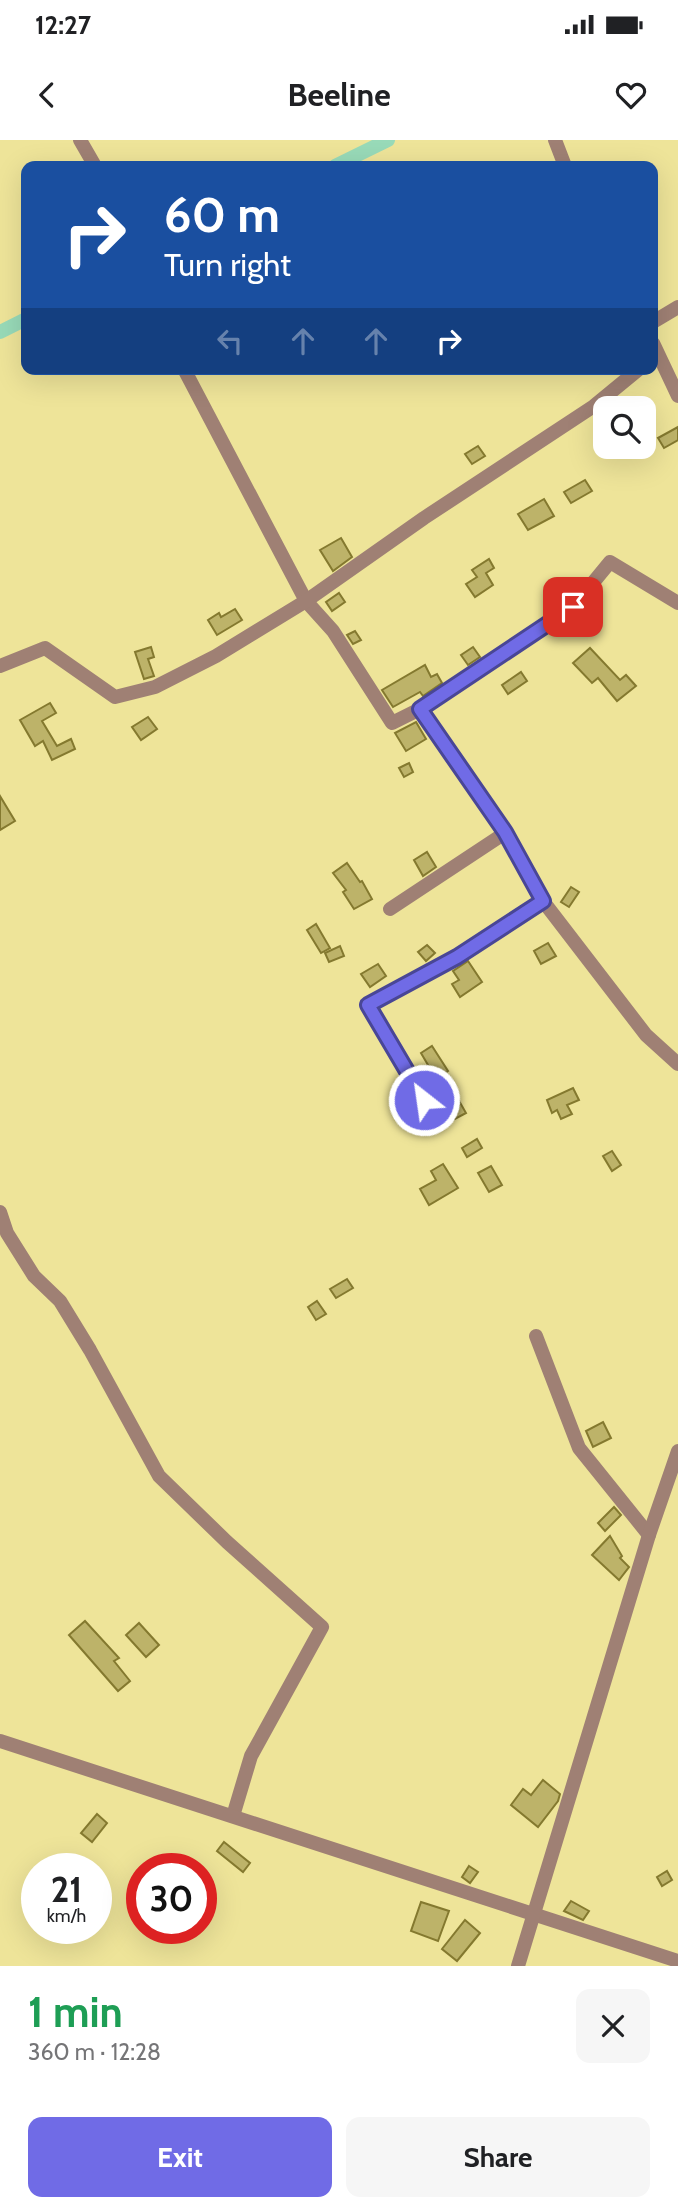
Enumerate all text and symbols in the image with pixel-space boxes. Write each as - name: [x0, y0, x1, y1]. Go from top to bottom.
- text: 12:27: [35, 9, 91, 41]
- text: Beeline: [287, 75, 391, 114]
- icon: back: [28, 76, 66, 114]
- icon: heart: [612, 76, 650, 114]
- text: 60 m: [164, 185, 280, 244]
- icon: right: [49, 189, 140, 280]
- text: Turn right: [164, 245, 291, 284]
- icon: left: [211, 322, 249, 360]
- icon: ahead: [284, 322, 322, 360]
- icon: ahead: [357, 322, 395, 360]
- icon: right: [430, 322, 468, 360]
- map controls: [593, 396, 656, 459]
- button: search: [593, 396, 656, 459]
- pin: [543, 577, 603, 637]
- icon: arrive: [554, 588, 592, 626]
- position arrow: [387, 1063, 461, 1137]
- speed limit sign: 30: [126, 1853, 217, 1944]
- text: 21: [51, 1868, 82, 1911]
- text: km/h: [47, 1905, 86, 1927]
- text: 1 min: [28, 1986, 123, 2038]
- button: close: [576, 1989, 650, 2063]
- text: 360 m · 12:28: [28, 2038, 161, 2066]
- button: Exit: [28, 2117, 332, 2197]
- button: Share: [346, 2117, 650, 2197]

